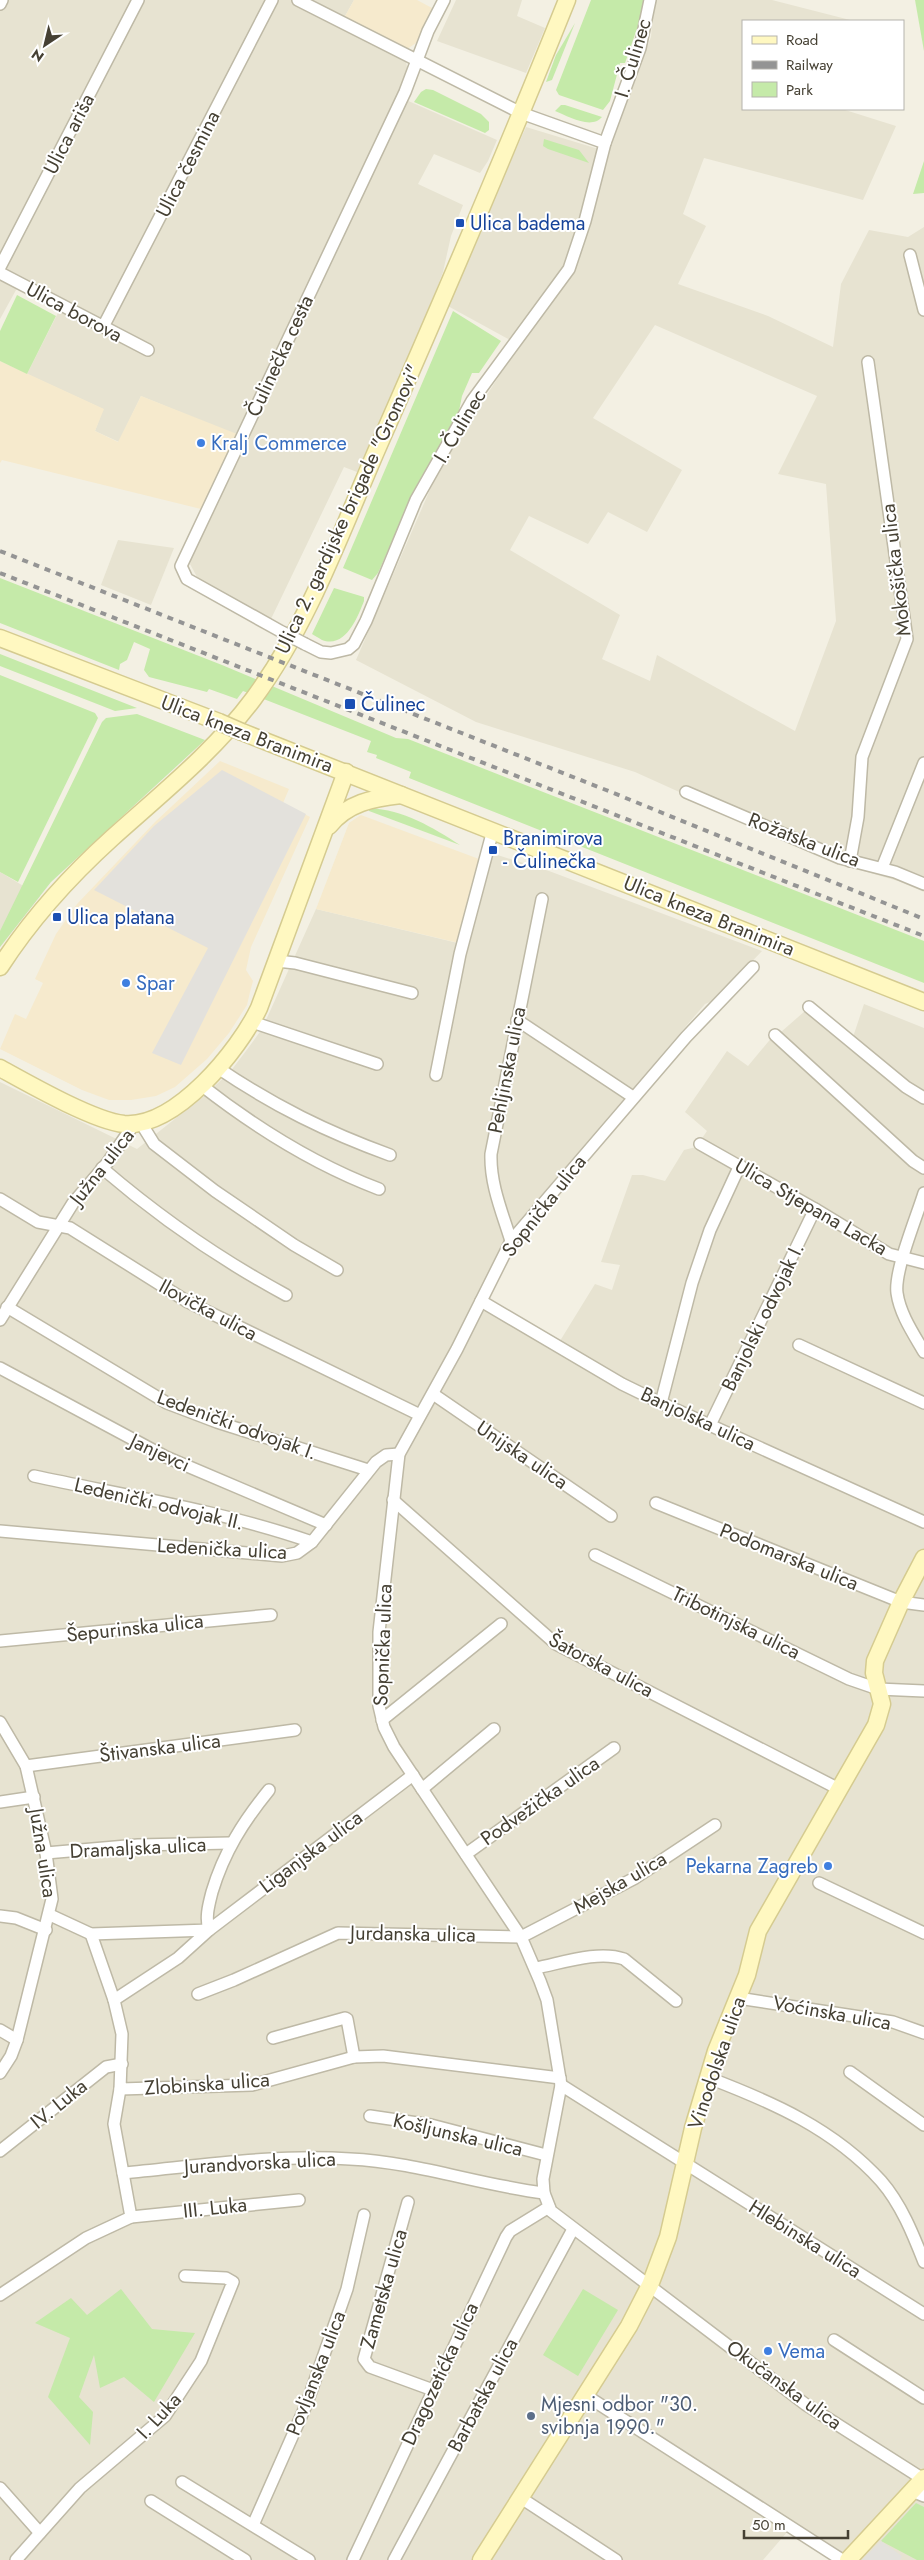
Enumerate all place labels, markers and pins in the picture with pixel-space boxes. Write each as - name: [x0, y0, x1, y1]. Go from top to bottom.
- place label: Ulica badema: [470, 209, 585, 238]
- marker: Ulica badema: [454, 217, 466, 229]
- place label: Kralj Commerce: [211, 429, 347, 458]
- marker: Kralj Commerce: [195, 437, 207, 449]
- place label: Čulinec: [361, 690, 425, 719]
- marker: Čulinec: [343, 697, 357, 711]
- place label: Branimirova - Čulinečka: [503, 824, 603, 876]
- marker: Branimirova - Čulinečka: [487, 844, 499, 856]
- place label: Ulica platana: [67, 903, 175, 932]
- marker: Ulica platana: [51, 911, 63, 923]
- place label: Spar: [136, 969, 175, 998]
- marker: Spar: [120, 977, 132, 989]
- place label: Pekarna Zagreb: [686, 1852, 818, 1881]
- marker: Pekarna Zagreb: [822, 1860, 834, 1872]
- place label: Vema: [778, 2337, 825, 2366]
- marker: Vema: [762, 2345, 774, 2357]
- place label: Mjesni odbor "30. svibnja 1990.": [541, 2390, 698, 2442]
- marker: Mjesni odbor "30. svibnja 1990.": [525, 2410, 537, 2422]

